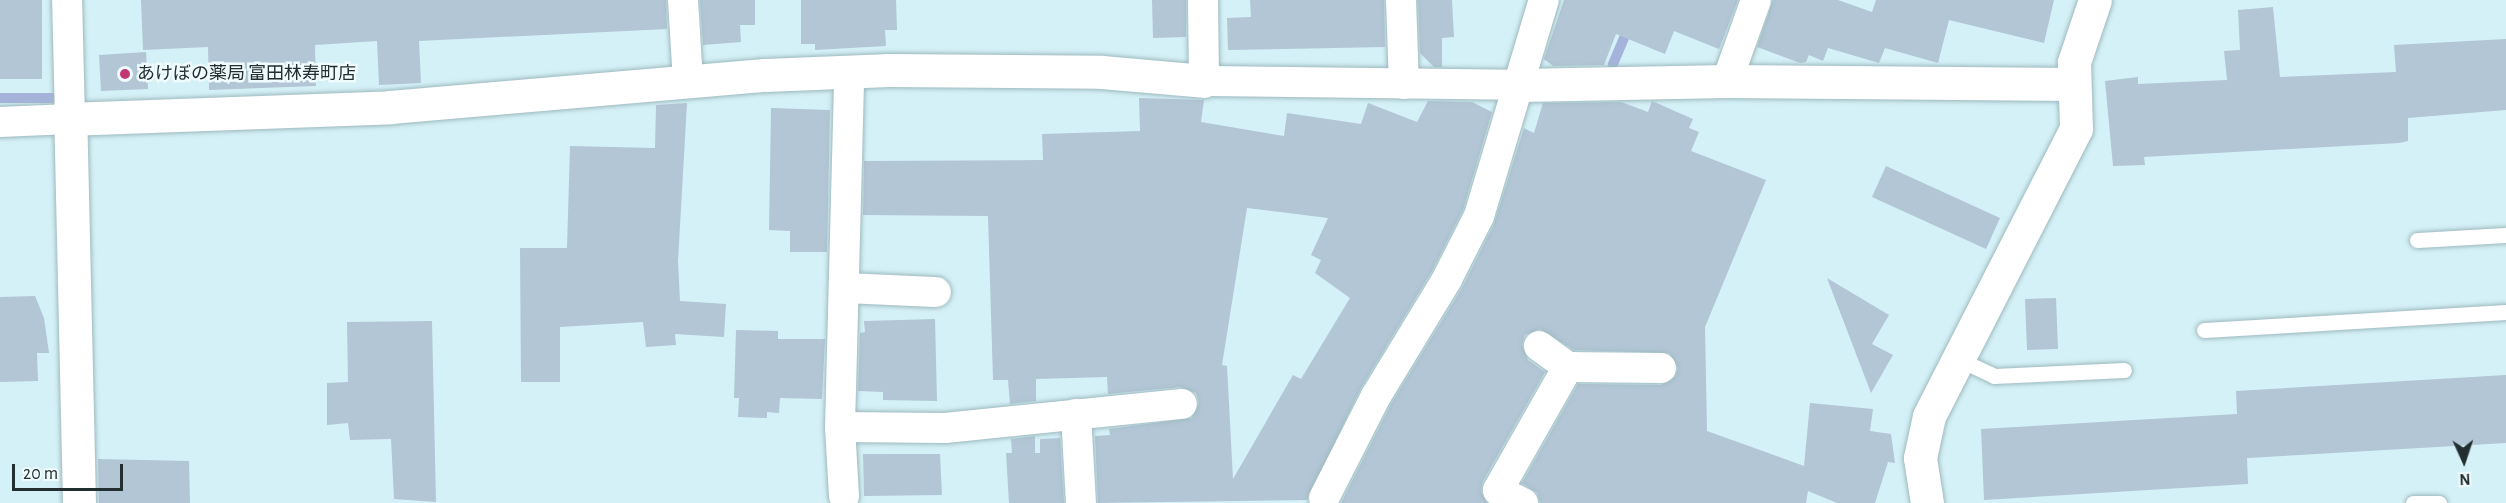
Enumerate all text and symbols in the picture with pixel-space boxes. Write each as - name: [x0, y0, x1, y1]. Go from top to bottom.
- place label: あけぼの薬局 富田林寿町店: [137, 63, 356, 85]
- marker: あけぼの薬局 富田林寿町店: [118, 67, 132, 81]
- north arrow: [2434, 431, 2494, 491]
- scale bar: [15, 452, 126, 490]
- text: 20 m: [23, 465, 58, 483]
- text: N: [2459, 471, 2471, 487]

